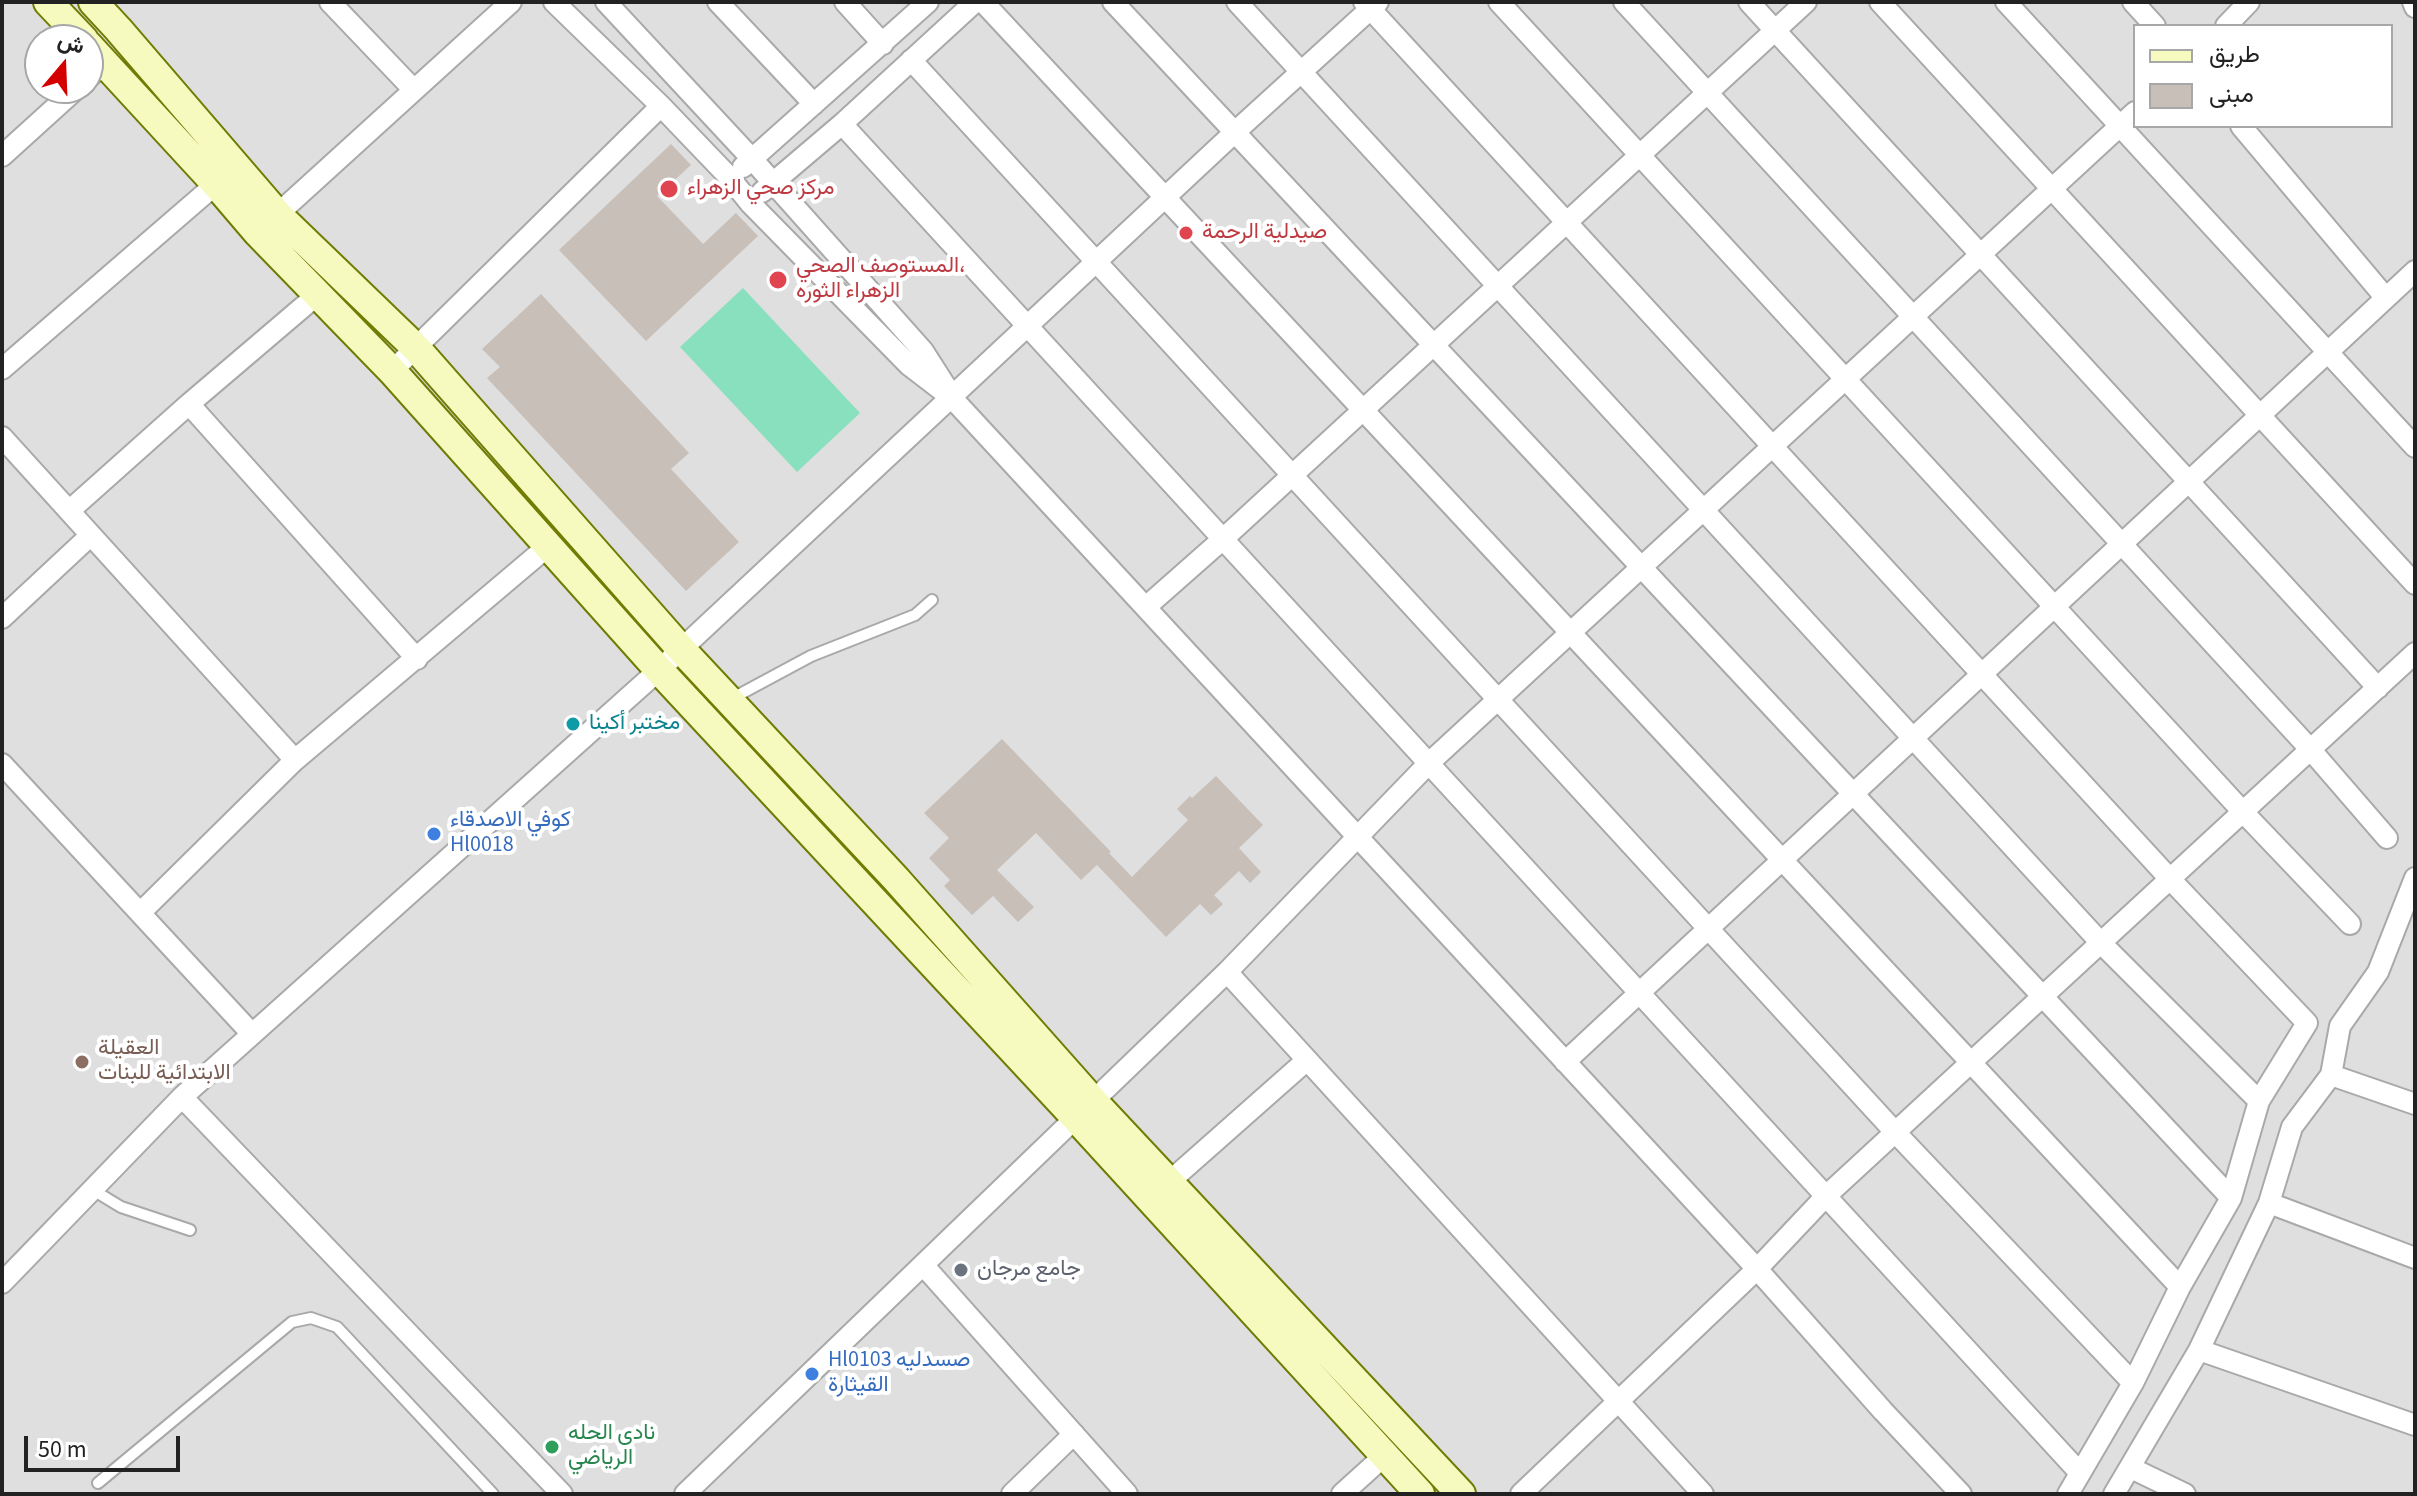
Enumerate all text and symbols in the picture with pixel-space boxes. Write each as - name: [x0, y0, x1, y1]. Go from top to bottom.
- north arrow: [24, 24, 104, 104]
- text: ش: [53, 24, 89, 63]
- legend: [2133, 24, 2393, 128]
- text: طريق: [2209, 37, 2260, 72]
- text: مبنى: [2209, 77, 2254, 112]
- place label: مركز صحي الزهراء: [687, 176, 834, 202]
- marker: مركز صحي الزهراء: [658, 178, 680, 200]
- place label: صيدلية الرحمة: [1202, 220, 1327, 246]
- marker: صيدلية الرحمة: [1177, 224, 1195, 242]
- place label: المستوصف الصحي، الزهراء الثوره: [796, 254, 965, 306]
- marker: المستوصف الصحي، الزهراء الثوره: [767, 269, 789, 291]
- place label: مختبر أكينا: [589, 711, 680, 737]
- marker: مختبر أكينا: [564, 715, 582, 733]
- place label: كوفي الاصدقاء Hl0018: [450, 808, 571, 860]
- marker: كوفي الاصدقاء Hl0018: [425, 825, 443, 843]
- place label: العقيلة الابتدائية للبنات: [98, 1036, 231, 1088]
- marker: العقيلة الابتدائية للبنات: [73, 1053, 91, 1071]
- place label: جامع مرجان: [977, 1257, 1081, 1283]
- marker: جامع مرجان: [952, 1261, 970, 1279]
- place label: Hl0103 صسدليه القيثارة: [828, 1348, 970, 1400]
- marker: Hl0103 صسدليه القيثارة: [803, 1365, 821, 1383]
- scale bar: [28, 1420, 184, 1470]
- place label: نادي الحله الرياضي: [568, 1421, 655, 1472]
- text: 50 m: [38, 1432, 87, 1467]
- marker: نادي الحله الرياضي: [543, 1438, 561, 1456]

